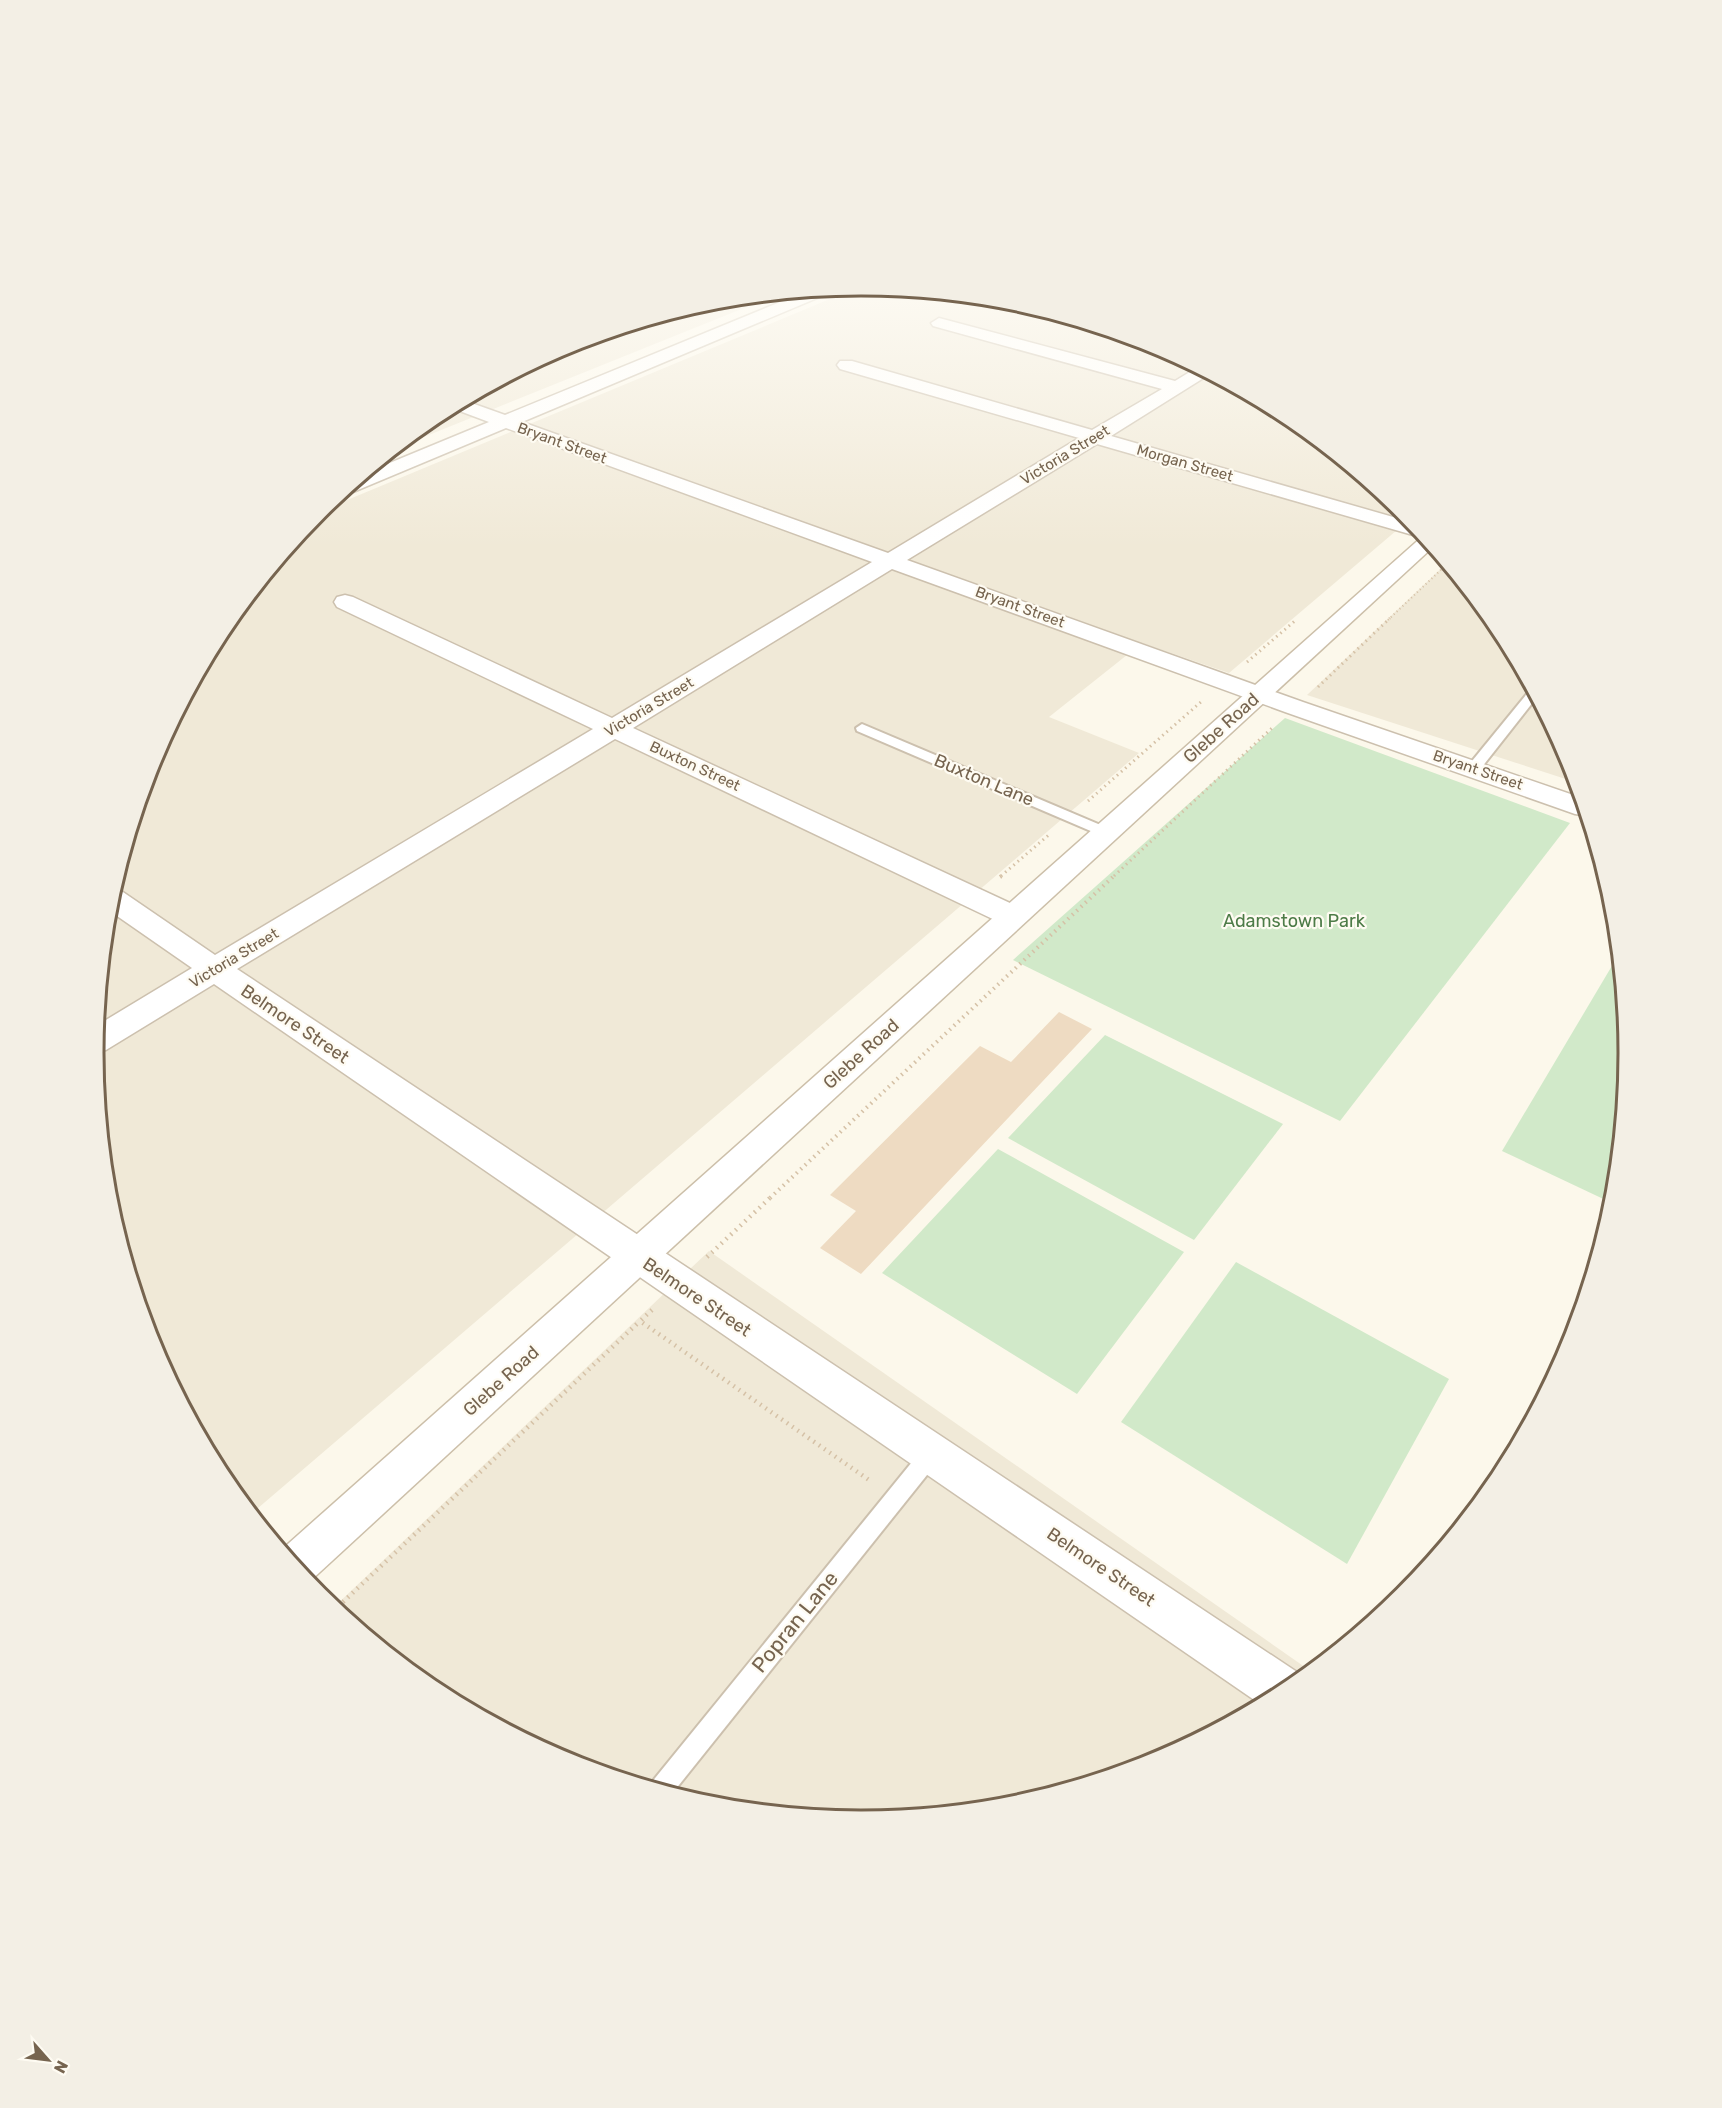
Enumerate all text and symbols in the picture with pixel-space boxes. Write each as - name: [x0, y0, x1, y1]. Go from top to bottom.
- street label: Bryant Street: [515, 418, 609, 468]
- street label: Victoria Street: [1017, 421, 1113, 489]
- street label: Morgan Street: [1135, 441, 1235, 485]
- street label: Bryant Street: [973, 582, 1067, 632]
- street label: Victoria Street: [601, 673, 697, 741]
- street label: Glebe Road: [1178, 688, 1264, 768]
- street label: Buxton Street: [647, 737, 743, 795]
- street label: Bryant Street: [1431, 746, 1525, 794]
- street label: Buxton Lane: [931, 749, 1037, 811]
- park label: Adamstown Park: [1223, 910, 1366, 932]
- street label: Victoria Street: [186, 924, 282, 992]
- street label: Belmore Street: [237, 980, 353, 1068]
- street label: Glebe Road: [818, 1014, 904, 1094]
- street label: Belmore Street: [639, 1253, 755, 1341]
- street label: Glebe Road: [458, 1341, 544, 1421]
- street label: Belmore Street: [1043, 1523, 1159, 1611]
- street label: Popran Lane: [746, 1566, 843, 1677]
- north arrow: [18, 2030, 78, 2090]
- text: N: [50, 2057, 72, 2076]

